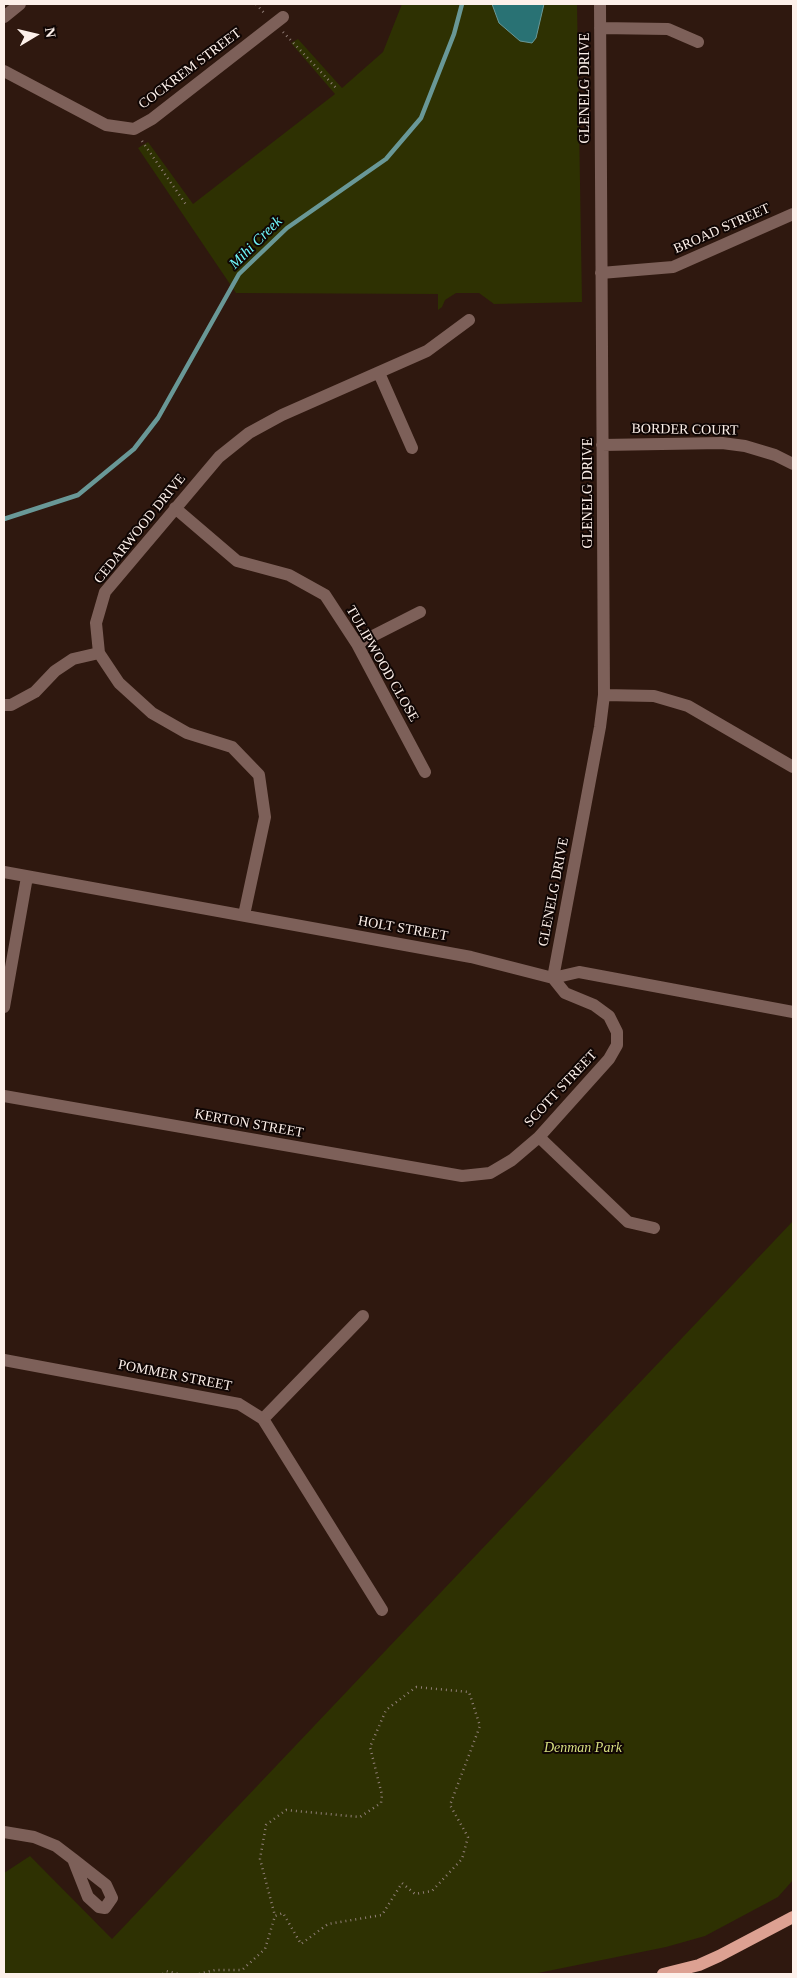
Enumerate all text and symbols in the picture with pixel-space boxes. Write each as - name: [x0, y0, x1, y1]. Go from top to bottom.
- north arrow: [10, 10, 60, 60]
- street label: COCKREM STREET: [135, 25, 245, 113]
- text: N: [42, 26, 59, 39]
- street label: GLENELG DRIVE: [577, 33, 593, 143]
- street label: BROAD STREET: [671, 200, 773, 258]
- water label: Mihi Creek: [226, 213, 286, 273]
- street label: BORDER COURT: [631, 421, 739, 439]
- street label: GLENELG DRIVE: [580, 438, 596, 548]
- street label: CEDARWOOD DRIVE: [91, 471, 189, 587]
- street label: TULIPWOOD CLOSE: [342, 603, 422, 725]
- street label: GLENELG DRIVE: [535, 836, 573, 948]
- street label: HOLT STREET: [357, 913, 449, 945]
- street label: SCOTT STREET: [521, 1047, 601, 1131]
- street label: KERTON STREET: [193, 1106, 305, 1142]
- street label: POMMER STREET: [117, 1357, 233, 1395]
- park label: Denman Park: [544, 1740, 622, 1756]

